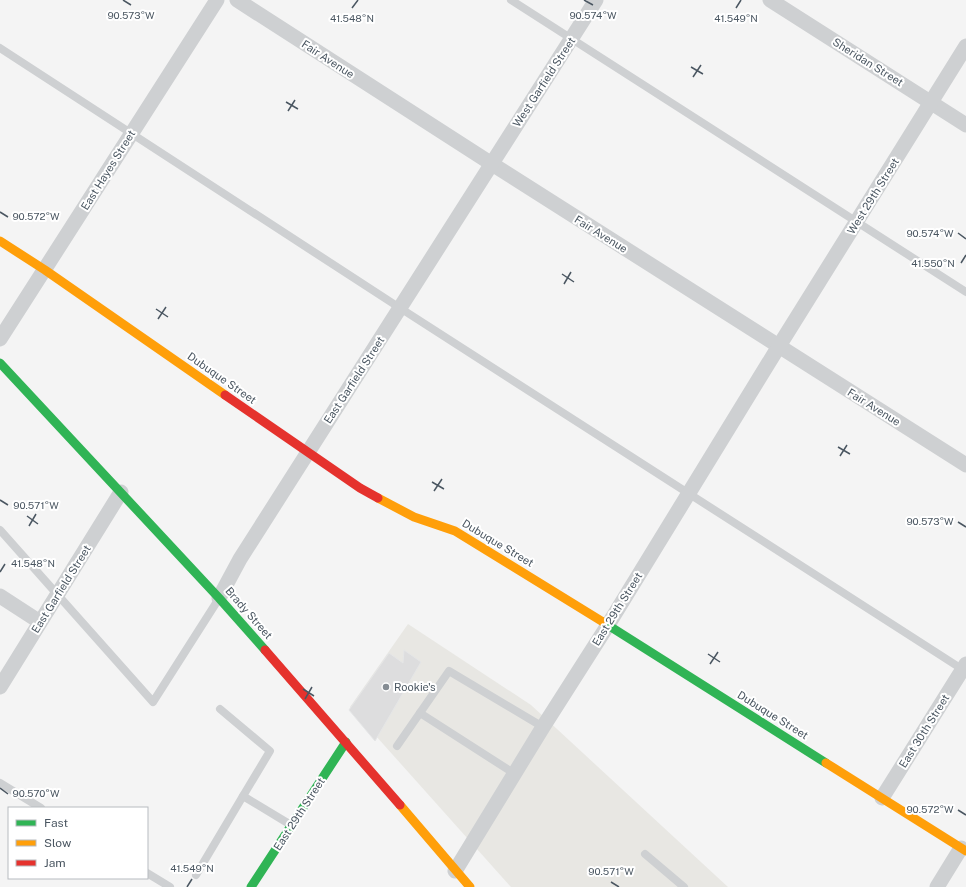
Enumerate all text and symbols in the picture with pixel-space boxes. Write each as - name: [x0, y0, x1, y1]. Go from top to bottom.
- text: 90.573°W: [107, 9, 155, 21]
- text: 90.574°W: [569, 9, 617, 21]
- text: 41.548°N: [330, 12, 374, 24]
- text: 41.549°N: [714, 12, 758, 24]
- street label: West Garfield Street: [510, 35, 578, 129]
- street label: Sheridan Street: [831, 36, 905, 88]
- street label: Fair Avenue: [300, 38, 356, 80]
- street label: East Hayes Street: [79, 128, 137, 212]
- street label: West 29th Street: [845, 156, 901, 236]
- text: 90.572°W: [12, 210, 60, 222]
- street label: Fair Avenue: [572, 213, 630, 255]
- text: 90.574°W: [906, 227, 954, 239]
- text: 41.550°N: [911, 257, 955, 269]
- street label: East Garfield Street: [321, 334, 387, 426]
- street label: Dubuque Street: [185, 350, 259, 406]
- street label: Fair Avenue: [845, 386, 903, 428]
- text: 90.571°W: [13, 499, 59, 511]
- text: 90.573°W: [906, 515, 954, 527]
- street label: Dubuque Street: [460, 517, 536, 569]
- street label: East Garfield Street: [29, 543, 93, 635]
- text: 41.548°N: [11, 557, 55, 569]
- street label: East 29th Street: [590, 570, 644, 648]
- street label: Brady Street: [223, 585, 275, 641]
- place label: Rookie's: [394, 681, 436, 693]
- marker: Rookie's: [381, 682, 391, 692]
- street label: Dubuque Street: [736, 688, 810, 742]
- street label: East 30th Street: [897, 692, 951, 770]
- street label: East 29th Street: [271, 775, 327, 853]
- text: 90.570°W: [12, 787, 60, 799]
- text: 90.572°W: [906, 803, 954, 815]
- legend: [8, 807, 148, 879]
- text: Fast: [44, 816, 69, 830]
- text: Slow: [44, 836, 72, 850]
- text: Jam: [44, 856, 66, 870]
- text: 41.549°N: [170, 862, 214, 874]
- text: 90.571°W: [588, 865, 634, 877]

